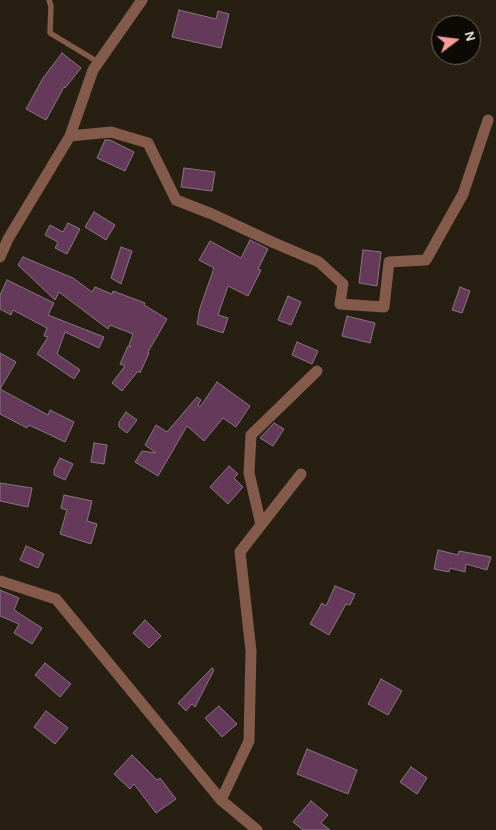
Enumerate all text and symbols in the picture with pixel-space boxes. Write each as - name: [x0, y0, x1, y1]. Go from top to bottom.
- north arrow: [431, 15, 481, 65]
- text: N: [460, 29, 480, 43]

